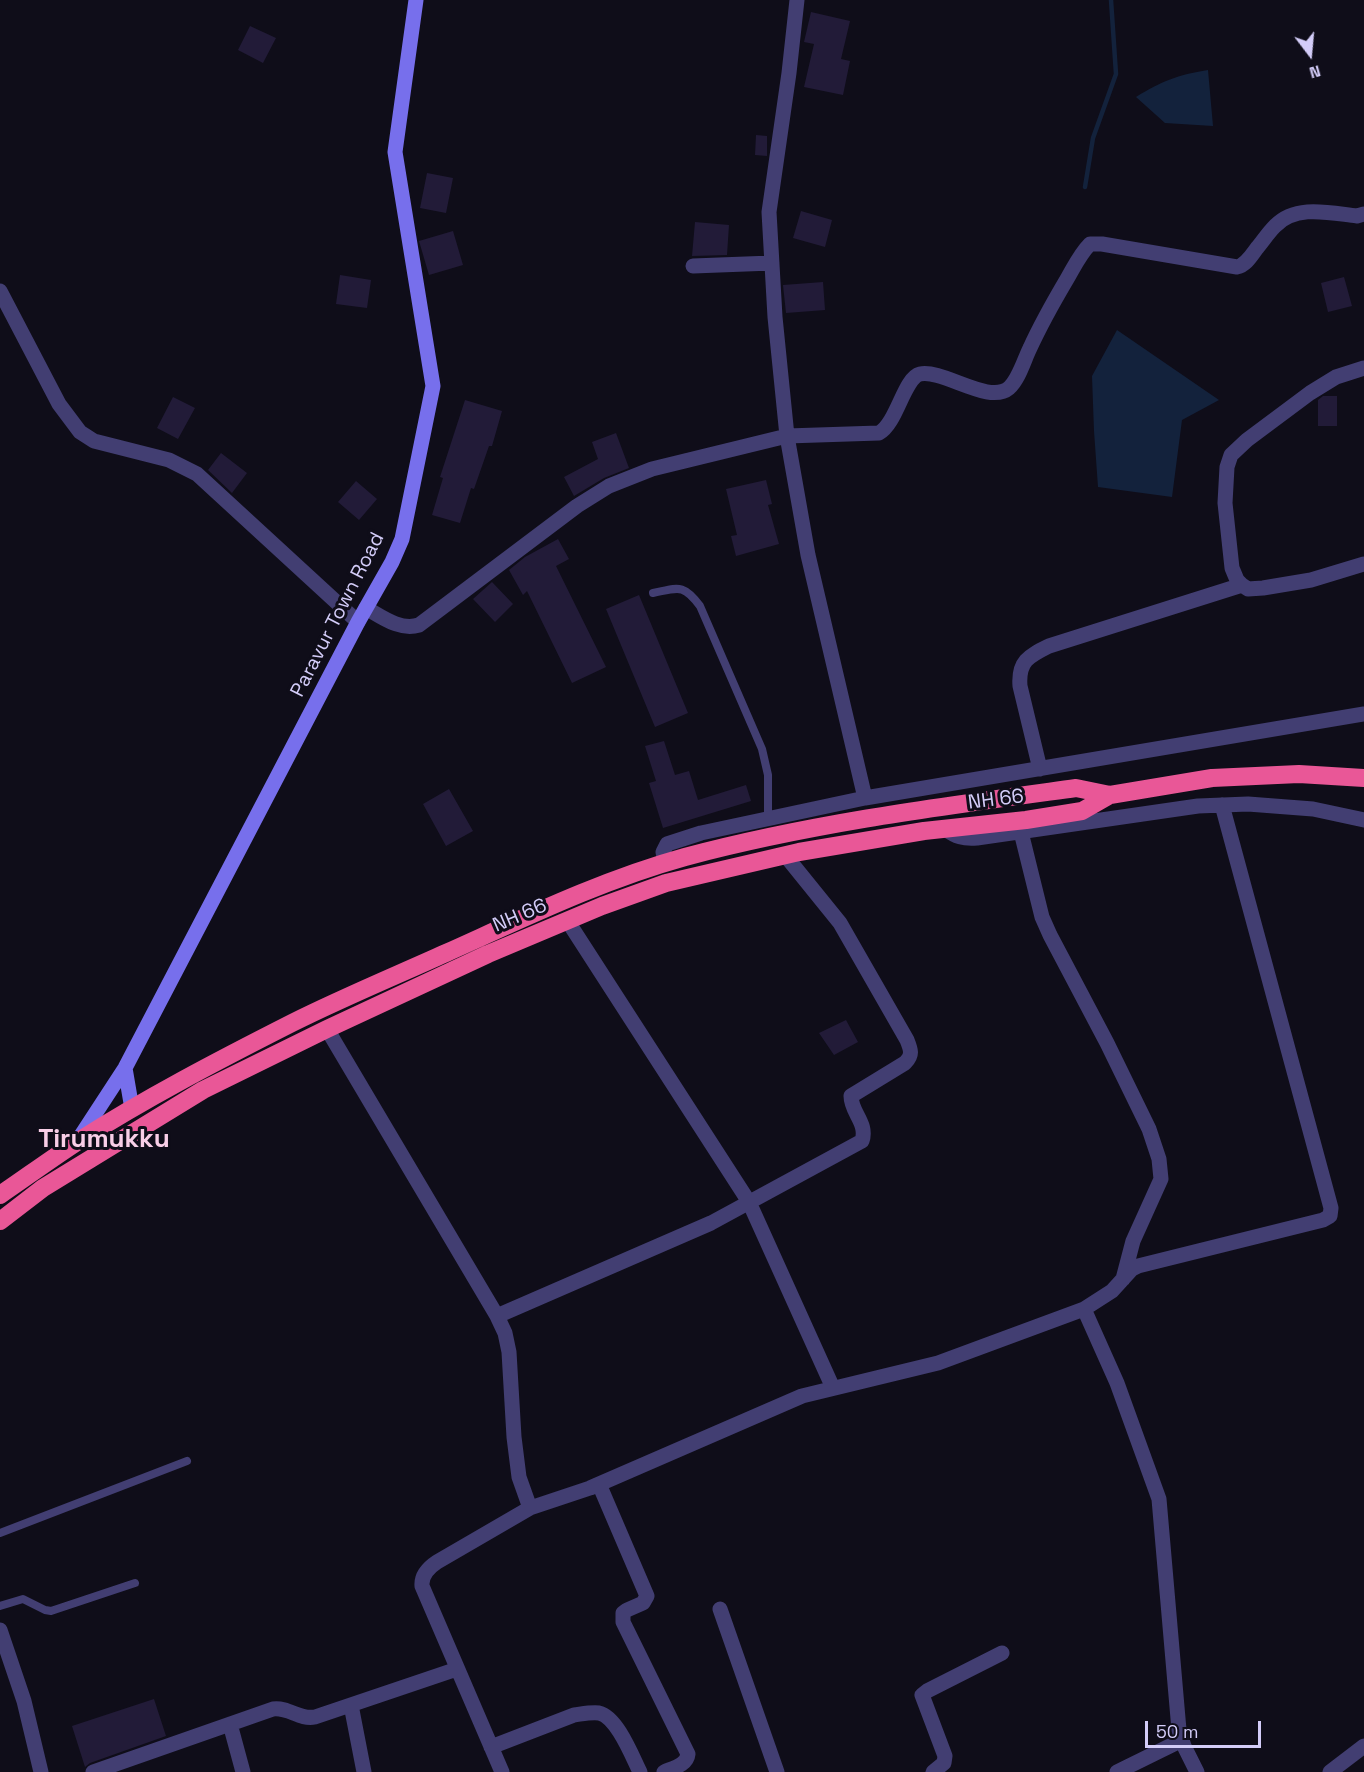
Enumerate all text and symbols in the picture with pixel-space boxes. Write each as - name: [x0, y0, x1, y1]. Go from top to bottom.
- north arrow: [1280, 24, 1340, 84]
- text: N: [1307, 60, 1323, 83]
- street label: Paravur Town Road: [286, 529, 390, 701]
- street label: NH 66: [967, 785, 1025, 815]
- street label: NH 66: [490, 894, 550, 938]
- district label: Tirumukku: [38, 1124, 170, 1156]
- scale bar: [1148, 1709, 1264, 1747]
- text: 50 m: [1156, 1720, 1198, 1743]

